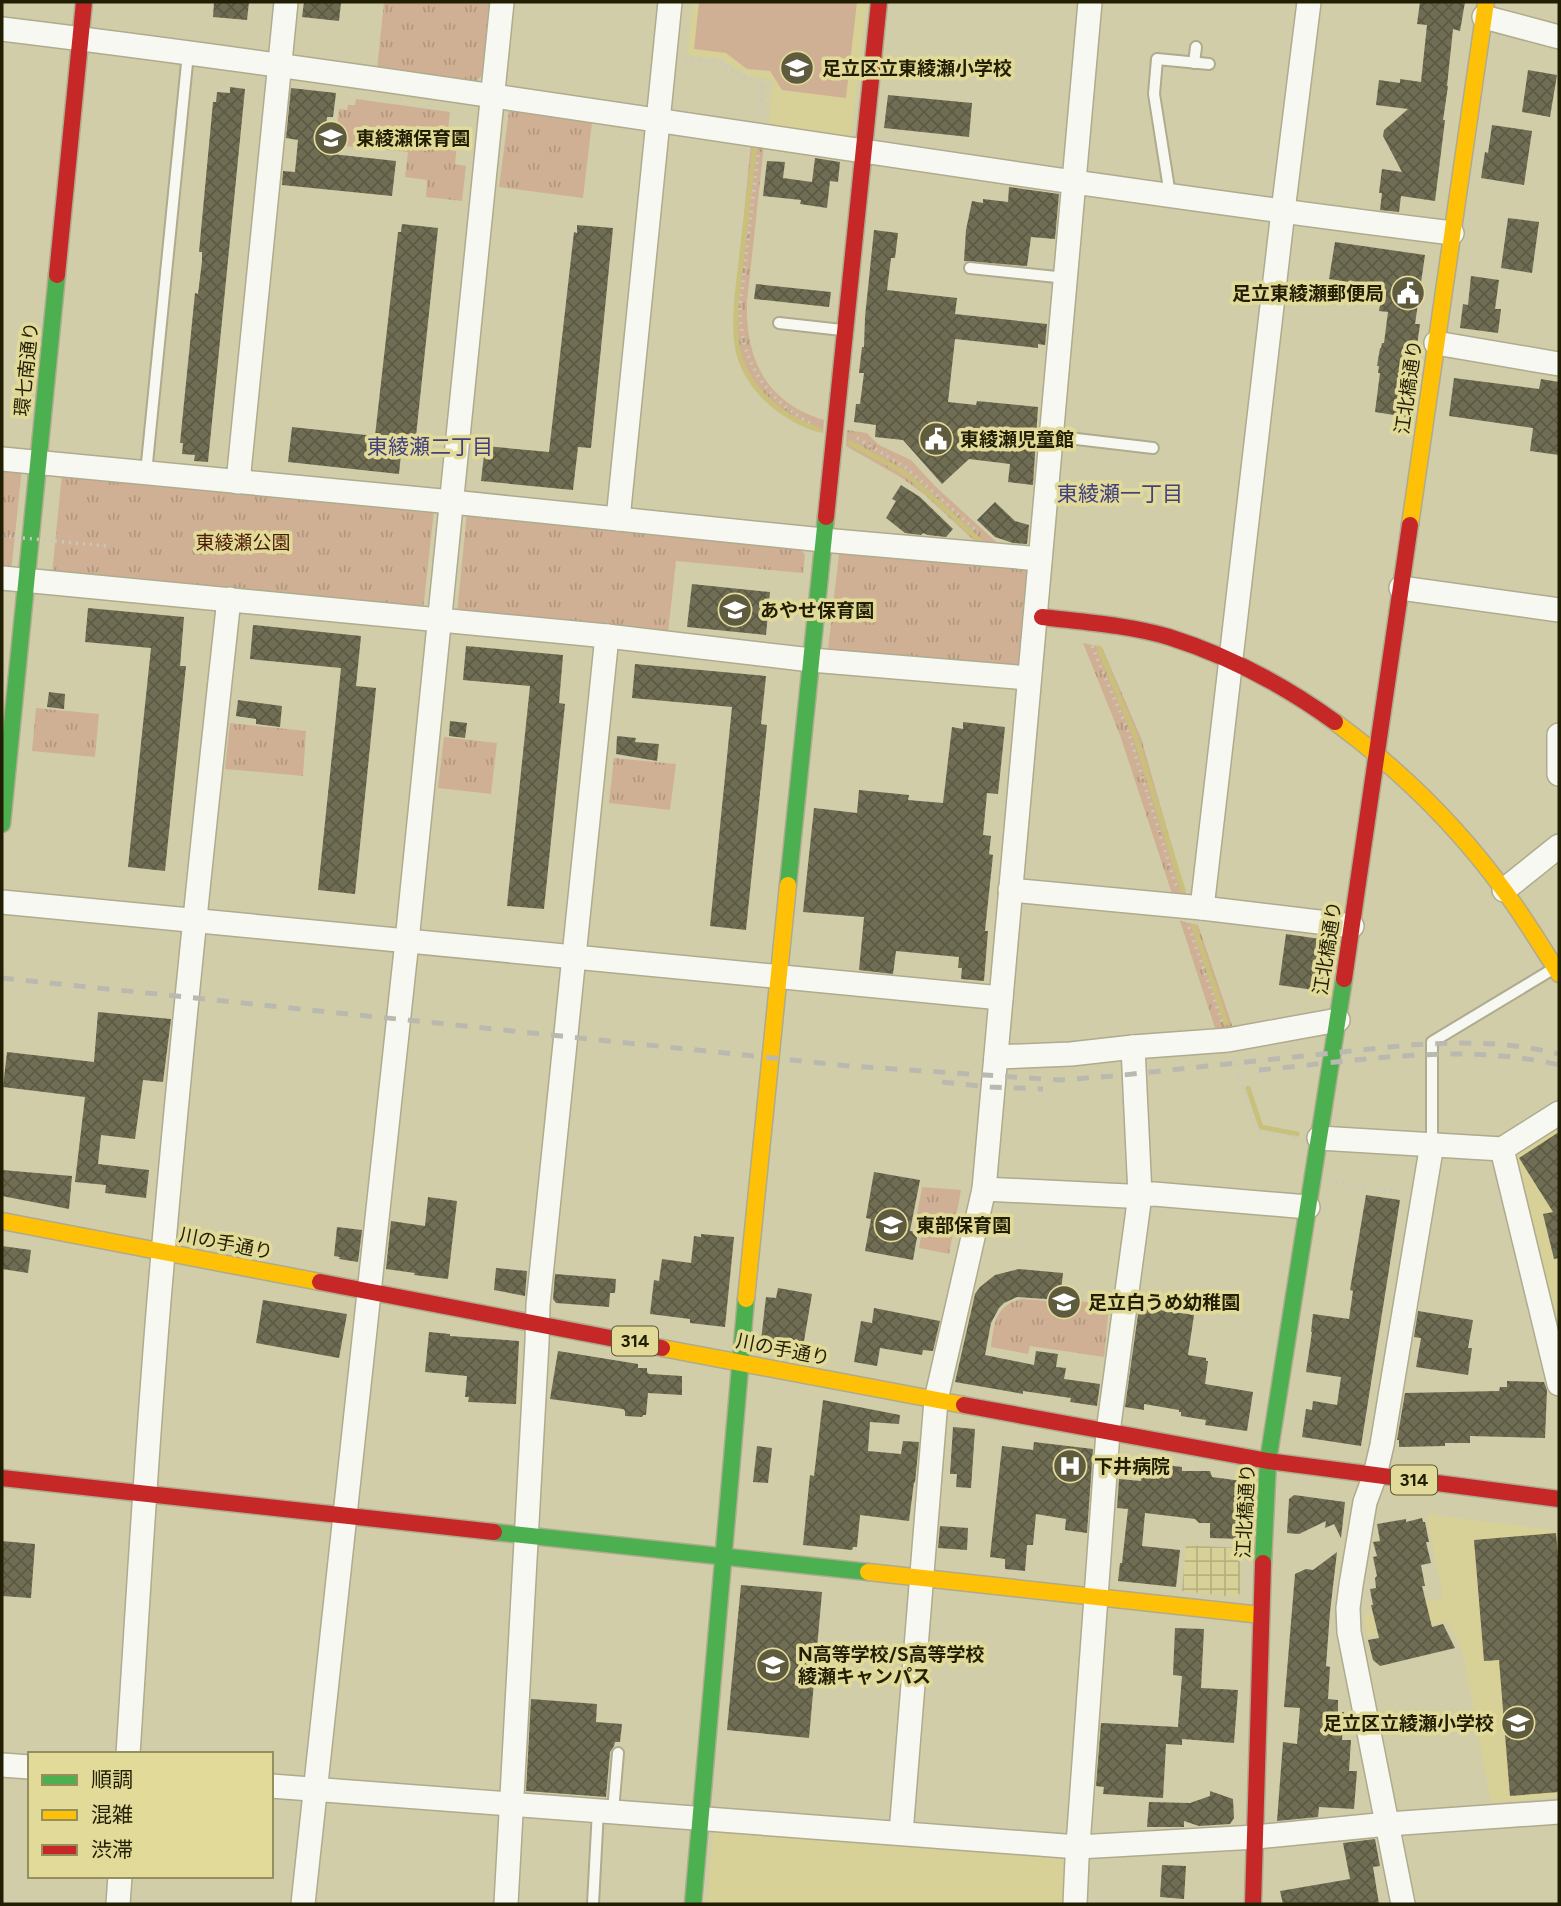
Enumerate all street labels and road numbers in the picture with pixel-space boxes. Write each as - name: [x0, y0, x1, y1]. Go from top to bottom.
- street label: 環七南通り: [10, 321, 43, 418]
- street label: 江北橋通り: [1390, 338, 1426, 436]
- street label: 江北橋通り: [1309, 899, 1346, 997]
- street label: 川の手通り: [177, 1223, 275, 1264]
- road number: 314: [612, 1326, 658, 1356]
- street label: 川の手通り: [734, 1329, 832, 1370]
- street label: 江北橋通り: [1232, 1463, 1259, 1559]
- road number: 314: [1391, 1465, 1437, 1494]

